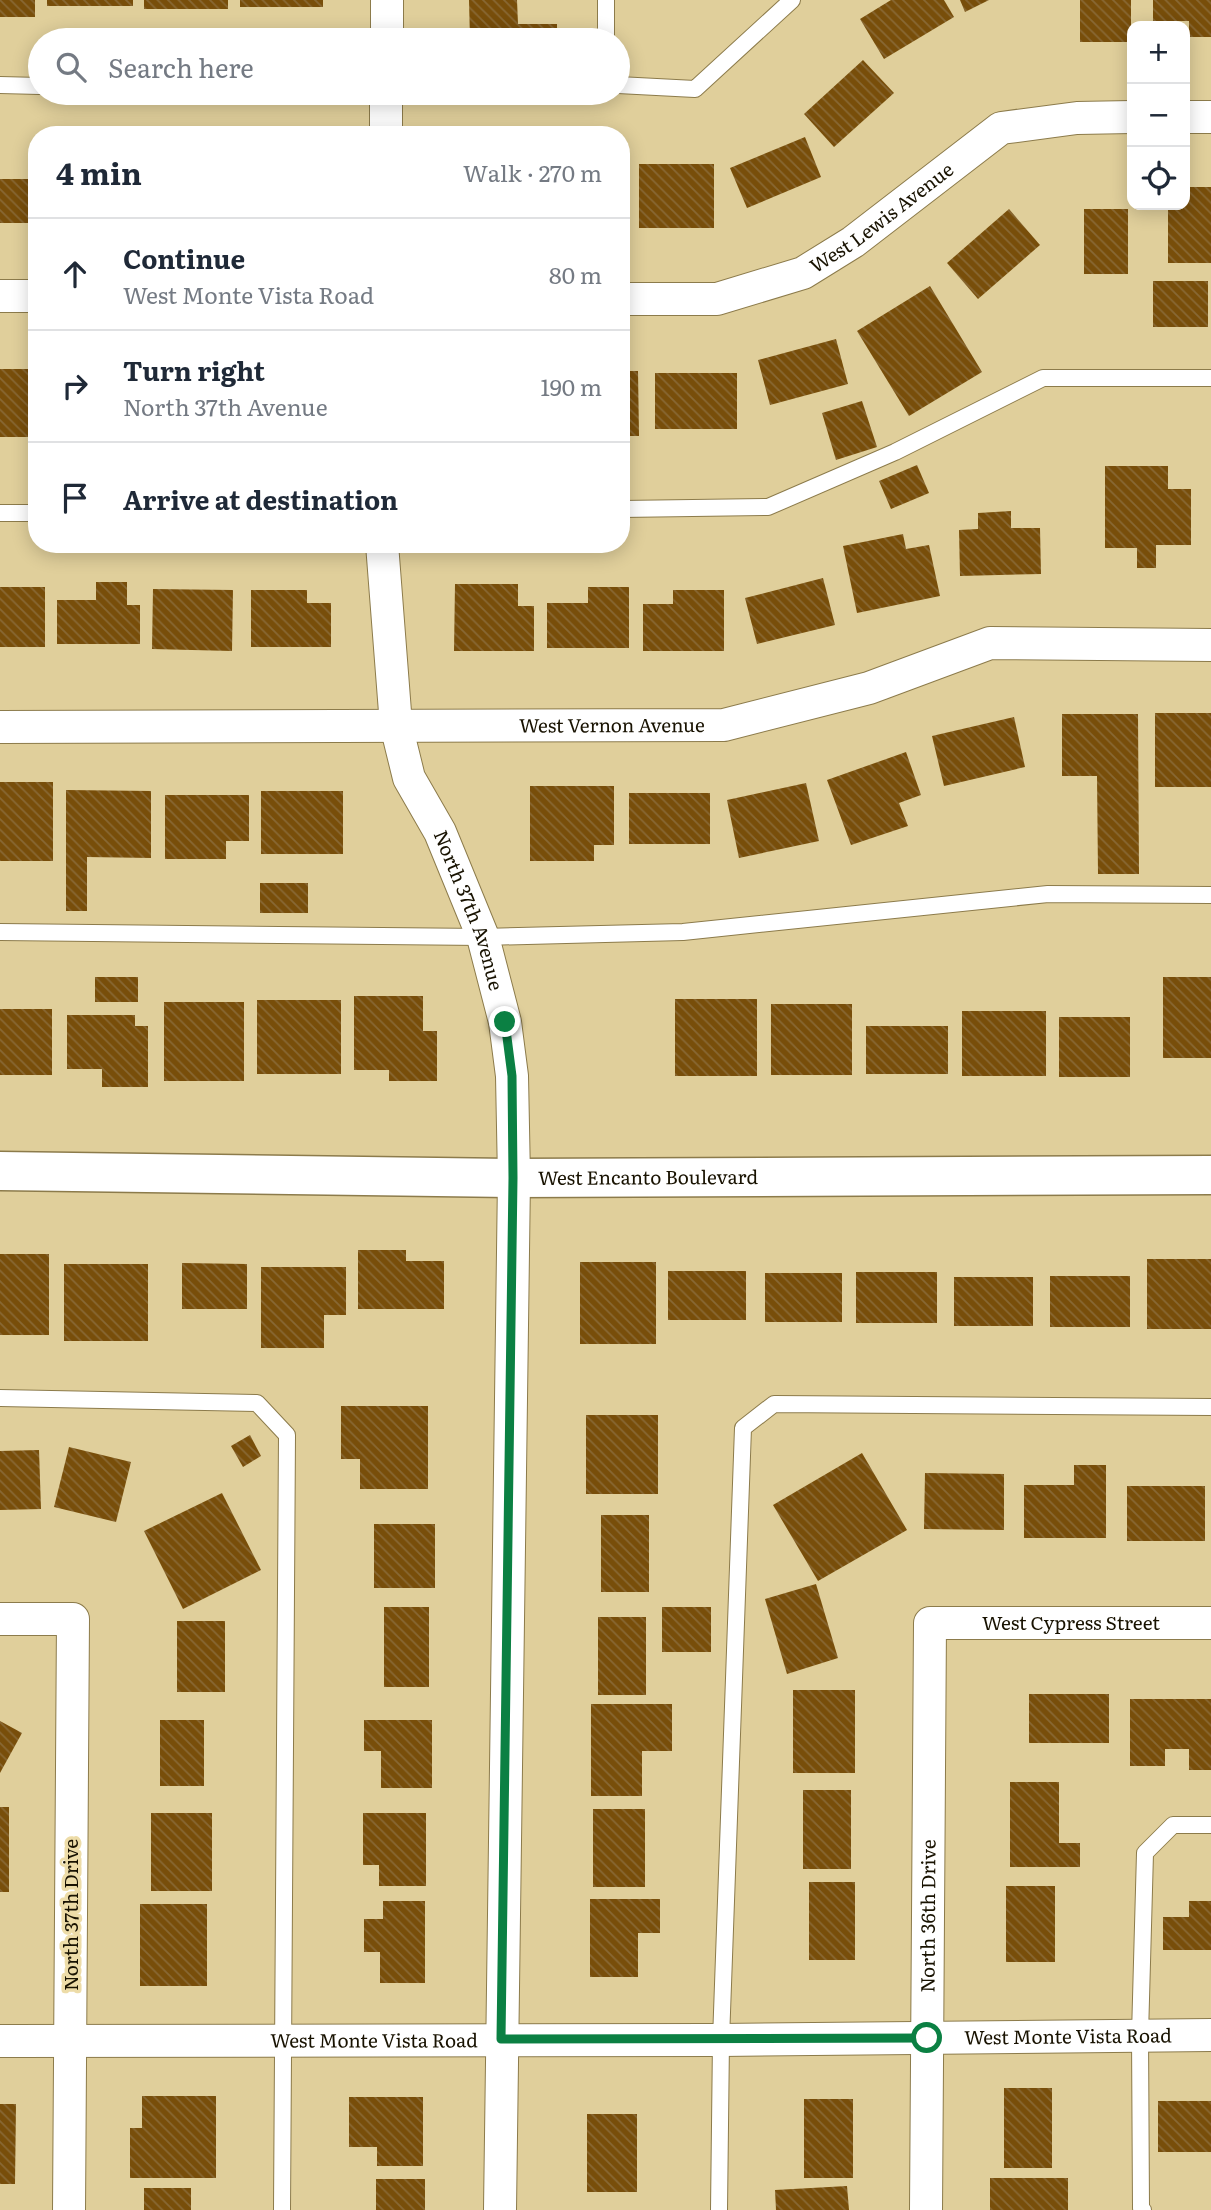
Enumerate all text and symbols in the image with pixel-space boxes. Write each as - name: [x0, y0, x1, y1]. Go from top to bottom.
- map controls: [1127, 21, 1190, 210]
- button: +: [1127, 21, 1190, 84]
- search box: [28, 28, 630, 105]
- text: Search here: [108, 47, 254, 86]
- icon: search: [52, 48, 90, 86]
- button: −: [1127, 84, 1190, 147]
- button: locate: [1127, 147, 1190, 210]
- text: 4 min: [56, 150, 142, 194]
- text: Walk · 270 m: [463, 155, 602, 189]
- street label: West Lewis Avenue: [804, 155, 959, 279]
- text: Continue: [123, 238, 245, 277]
- icon: ahead: [56, 255, 94, 293]
- text: 80 m: [549, 257, 602, 291]
- text: West Monte Vista Road: [123, 277, 374, 311]
- text: Turn right: [123, 350, 265, 389]
- icon: right: [56, 367, 94, 405]
- text: 190 m: [540, 369, 602, 403]
- text: North 37th Avenue: [123, 389, 328, 423]
- icon: arrive: [56, 479, 94, 517]
- text: Arrive at destination: [123, 479, 398, 518]
- street label: West Vernon Avenue: [519, 710, 705, 739]
- street label: North 37th Avenue: [428, 825, 511, 993]
- route end: [489, 1006, 520, 1037]
- street label: West Encanto Boulevard: [538, 1162, 758, 1191]
- street label: West Cypress Street: [982, 1608, 1160, 1636]
- street label: North 37th Drive: [56, 1839, 84, 1991]
- street label: North 36th Drive: [912, 1839, 942, 1993]
- street label: West Monte Vista Road: [964, 2020, 1172, 2051]
- route start: [911, 2022, 942, 2053]
- street label: West Monte Vista Road: [270, 2025, 478, 2054]

